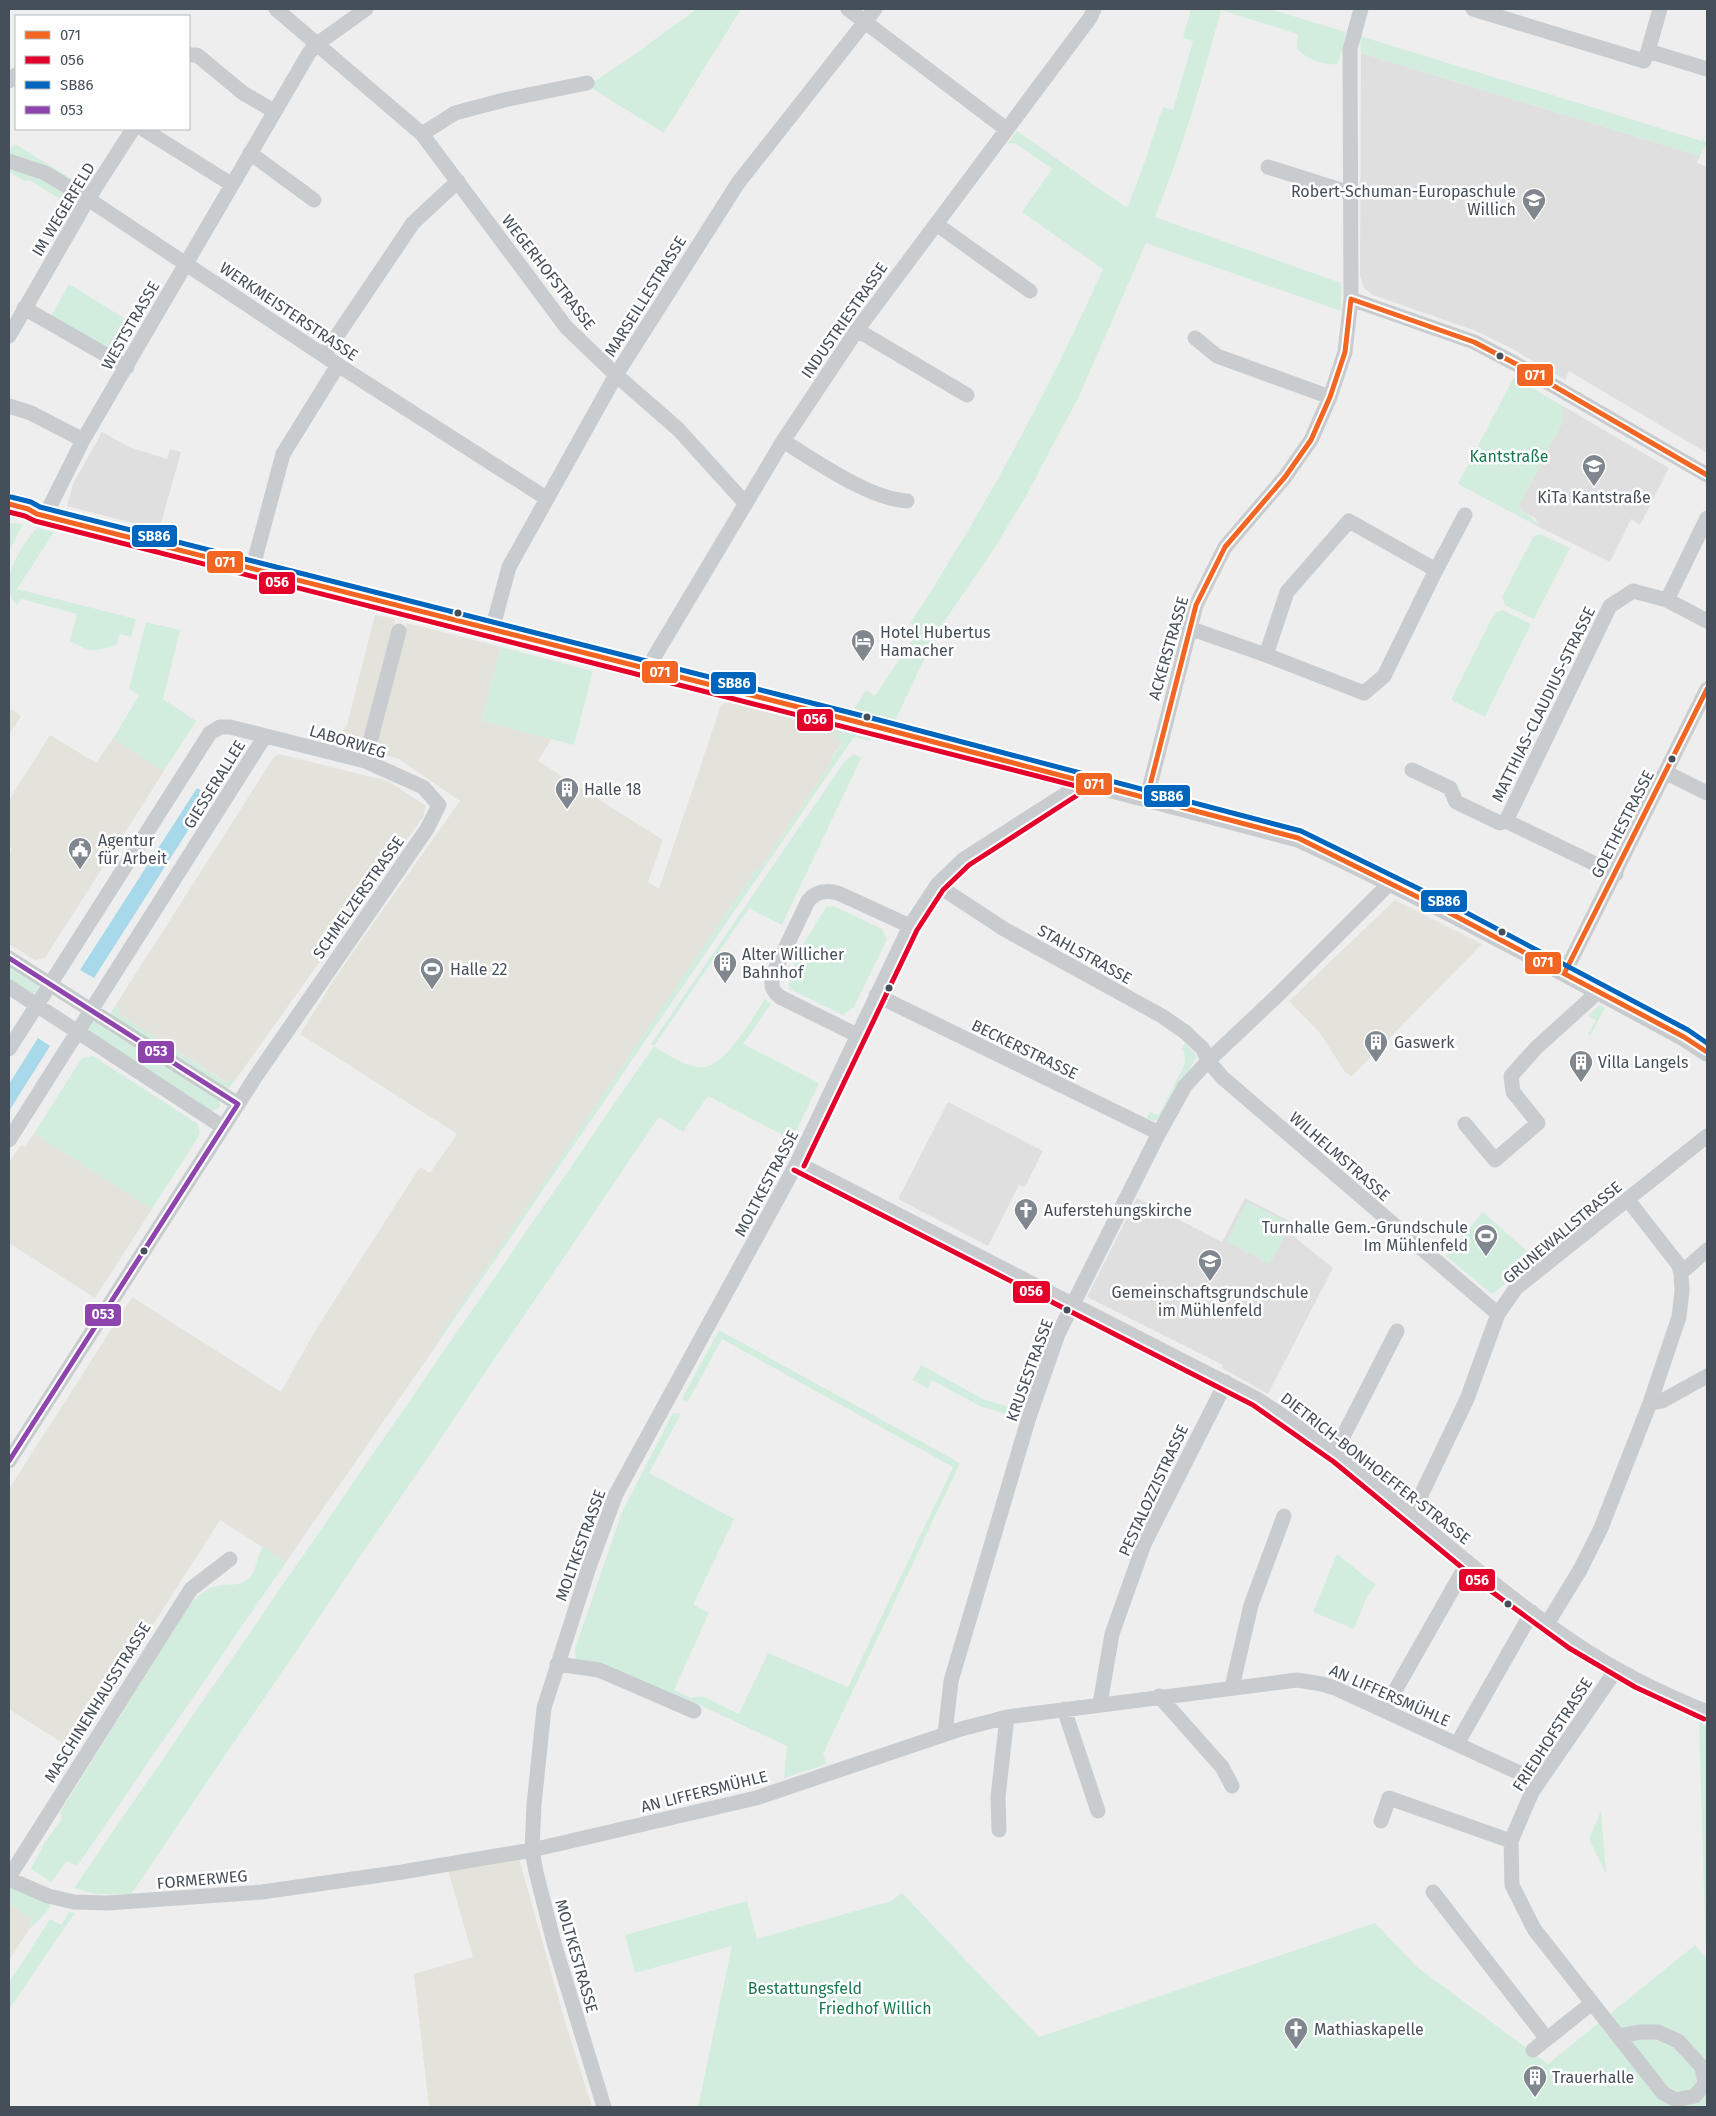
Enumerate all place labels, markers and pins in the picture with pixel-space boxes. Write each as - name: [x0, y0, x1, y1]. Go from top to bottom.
- place label: Robert-Schuman-Europaschule Willich: [1291, 182, 1516, 219]
- school or university icon: Robert-Schuman-Europaschule Willich: [1521, 187, 1547, 221]
- unlabelled marker: [1495, 351, 1505, 361]
- school or university icon: KiTa Kantstraße: [1581, 453, 1607, 487]
- place label: KiTa Kantstraße: [1537, 488, 1651, 507]
- unlabelled marker: [453, 608, 463, 618]
- place label: Hotel Hubertus Hamacher: [880, 623, 991, 660]
- hotel icon: Hotel Hubertus Hamacher: [850, 628, 876, 662]
- unlabelled marker: [862, 712, 872, 722]
- unlabelled marker: [1667, 754, 1677, 764]
- building icon: Halle 18: [554, 776, 580, 810]
- place label: Halle 18: [584, 780, 642, 799]
- place label: Agentur für Arbeit: [98, 831, 167, 868]
- public building icon: Agentur für Arbeit: [67, 836, 93, 870]
- unlabelled marker: [1497, 927, 1507, 937]
- place label: Alter Willicher Bahnhof: [742, 945, 845, 982]
- building icon: Alter Willicher Bahnhof: [712, 950, 738, 984]
- sports icon: Halle 22: [419, 956, 445, 990]
- place label: Halle 22: [450, 960, 508, 979]
- unlabelled marker: [884, 983, 894, 993]
- building icon: Gaswerk: [1363, 1029, 1389, 1063]
- place label: Gaswerk: [1394, 1033, 1455, 1052]
- building icon: Villa Langels: [1568, 1049, 1594, 1083]
- place label: Villa Langels: [1598, 1053, 1688, 1072]
- church icon: Auferstehungskirche: [1013, 1197, 1039, 1231]
- place label: Auferstehungskirche: [1044, 1201, 1192, 1220]
- place label: Turnhalle Gem.-Grundschule Im Mühlenfeld: [1262, 1218, 1468, 1255]
- sports icon: Turnhalle Gem.-Grundschule Im Mühlenfeld: [1473, 1223, 1499, 1257]
- unlabelled marker: [139, 1246, 149, 1256]
- school or university icon: Gemeinschaftsgrundschule im Mühlenfeld: [1197, 1248, 1223, 1282]
- place label: Gemeinschaftsgrundschule im Mühlenfeld: [1112, 1283, 1308, 1320]
- unlabelled marker: [1062, 1305, 1072, 1315]
- unlabelled marker: [1503, 1599, 1513, 1609]
- church icon: Mathiaskapelle: [1283, 2016, 1309, 2050]
- place label: Mathiaskapelle: [1314, 2020, 1424, 2039]
- building icon: Trauerhalle: [1522, 2064, 1548, 2098]
- place label: Trauerhalle: [1552, 2068, 1634, 2087]

